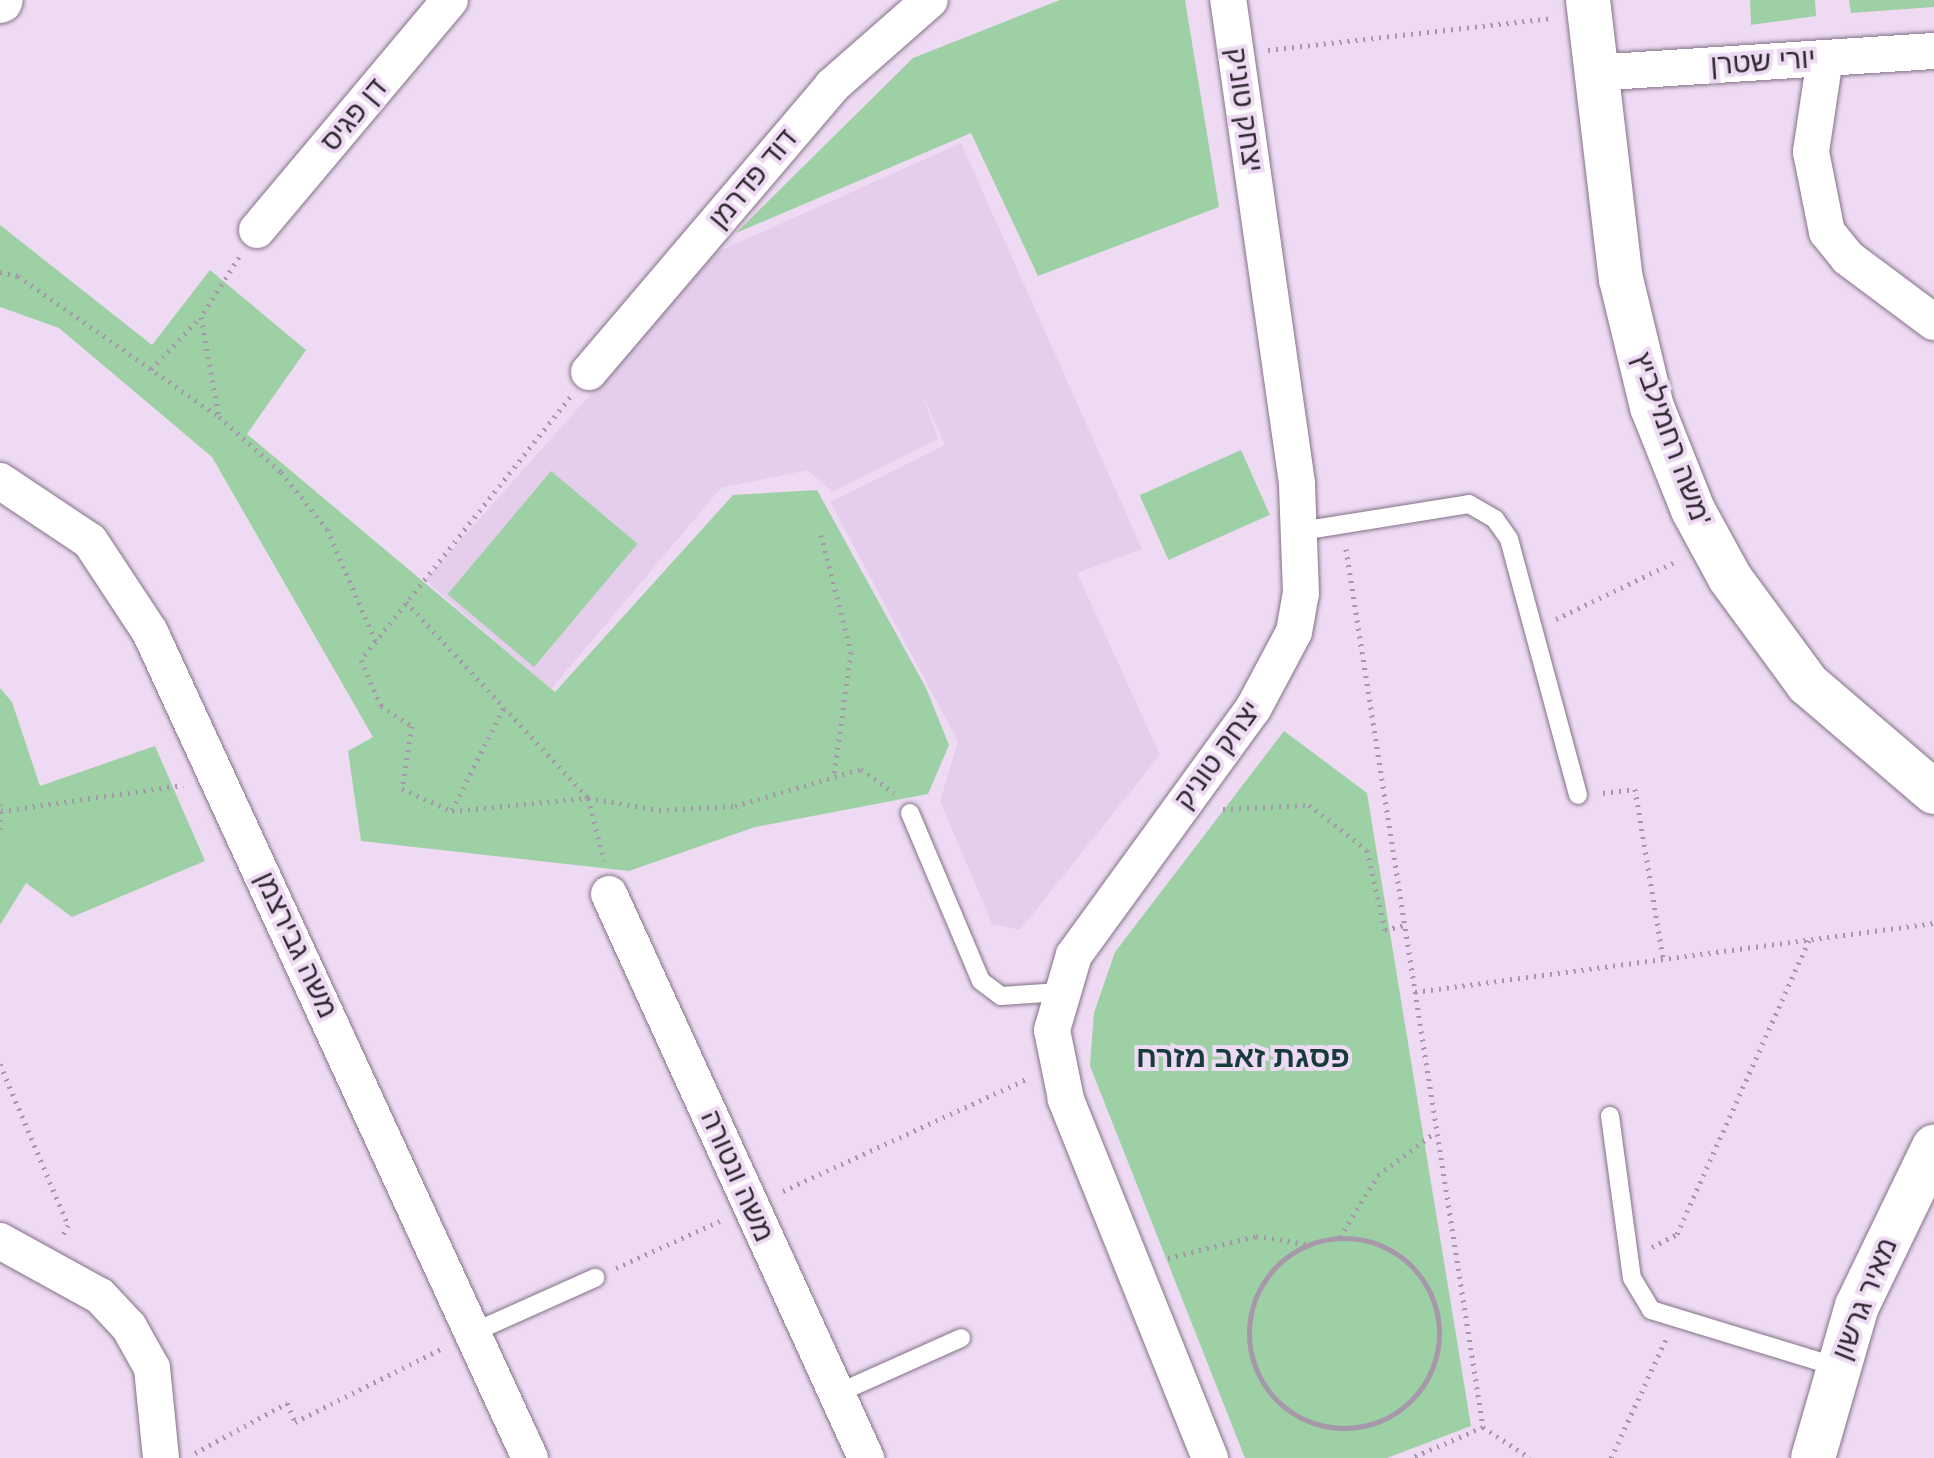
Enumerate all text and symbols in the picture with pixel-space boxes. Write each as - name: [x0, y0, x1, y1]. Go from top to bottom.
- street label: יורי שטרן: [1709, 42, 1817, 82]
- street label: יצחק טוניק: [1219, 46, 1269, 174]
- street label: דן פגיס: [314, 72, 394, 158]
- street label: דוד פדרמן: [702, 123, 804, 235]
- street label: משה רחמילביץ': [1624, 348, 1718, 530]
- street label: יצחק טוניק: [1168, 694, 1268, 816]
- street label: משה גבירצמן: [247, 867, 345, 1023]
- district label: פסגת זאב מזרח: [1136, 1039, 1350, 1075]
- street label: משה ונטורה: [693, 1105, 781, 1247]
- street label: מאיר גרשון: [1825, 1233, 1905, 1365]

